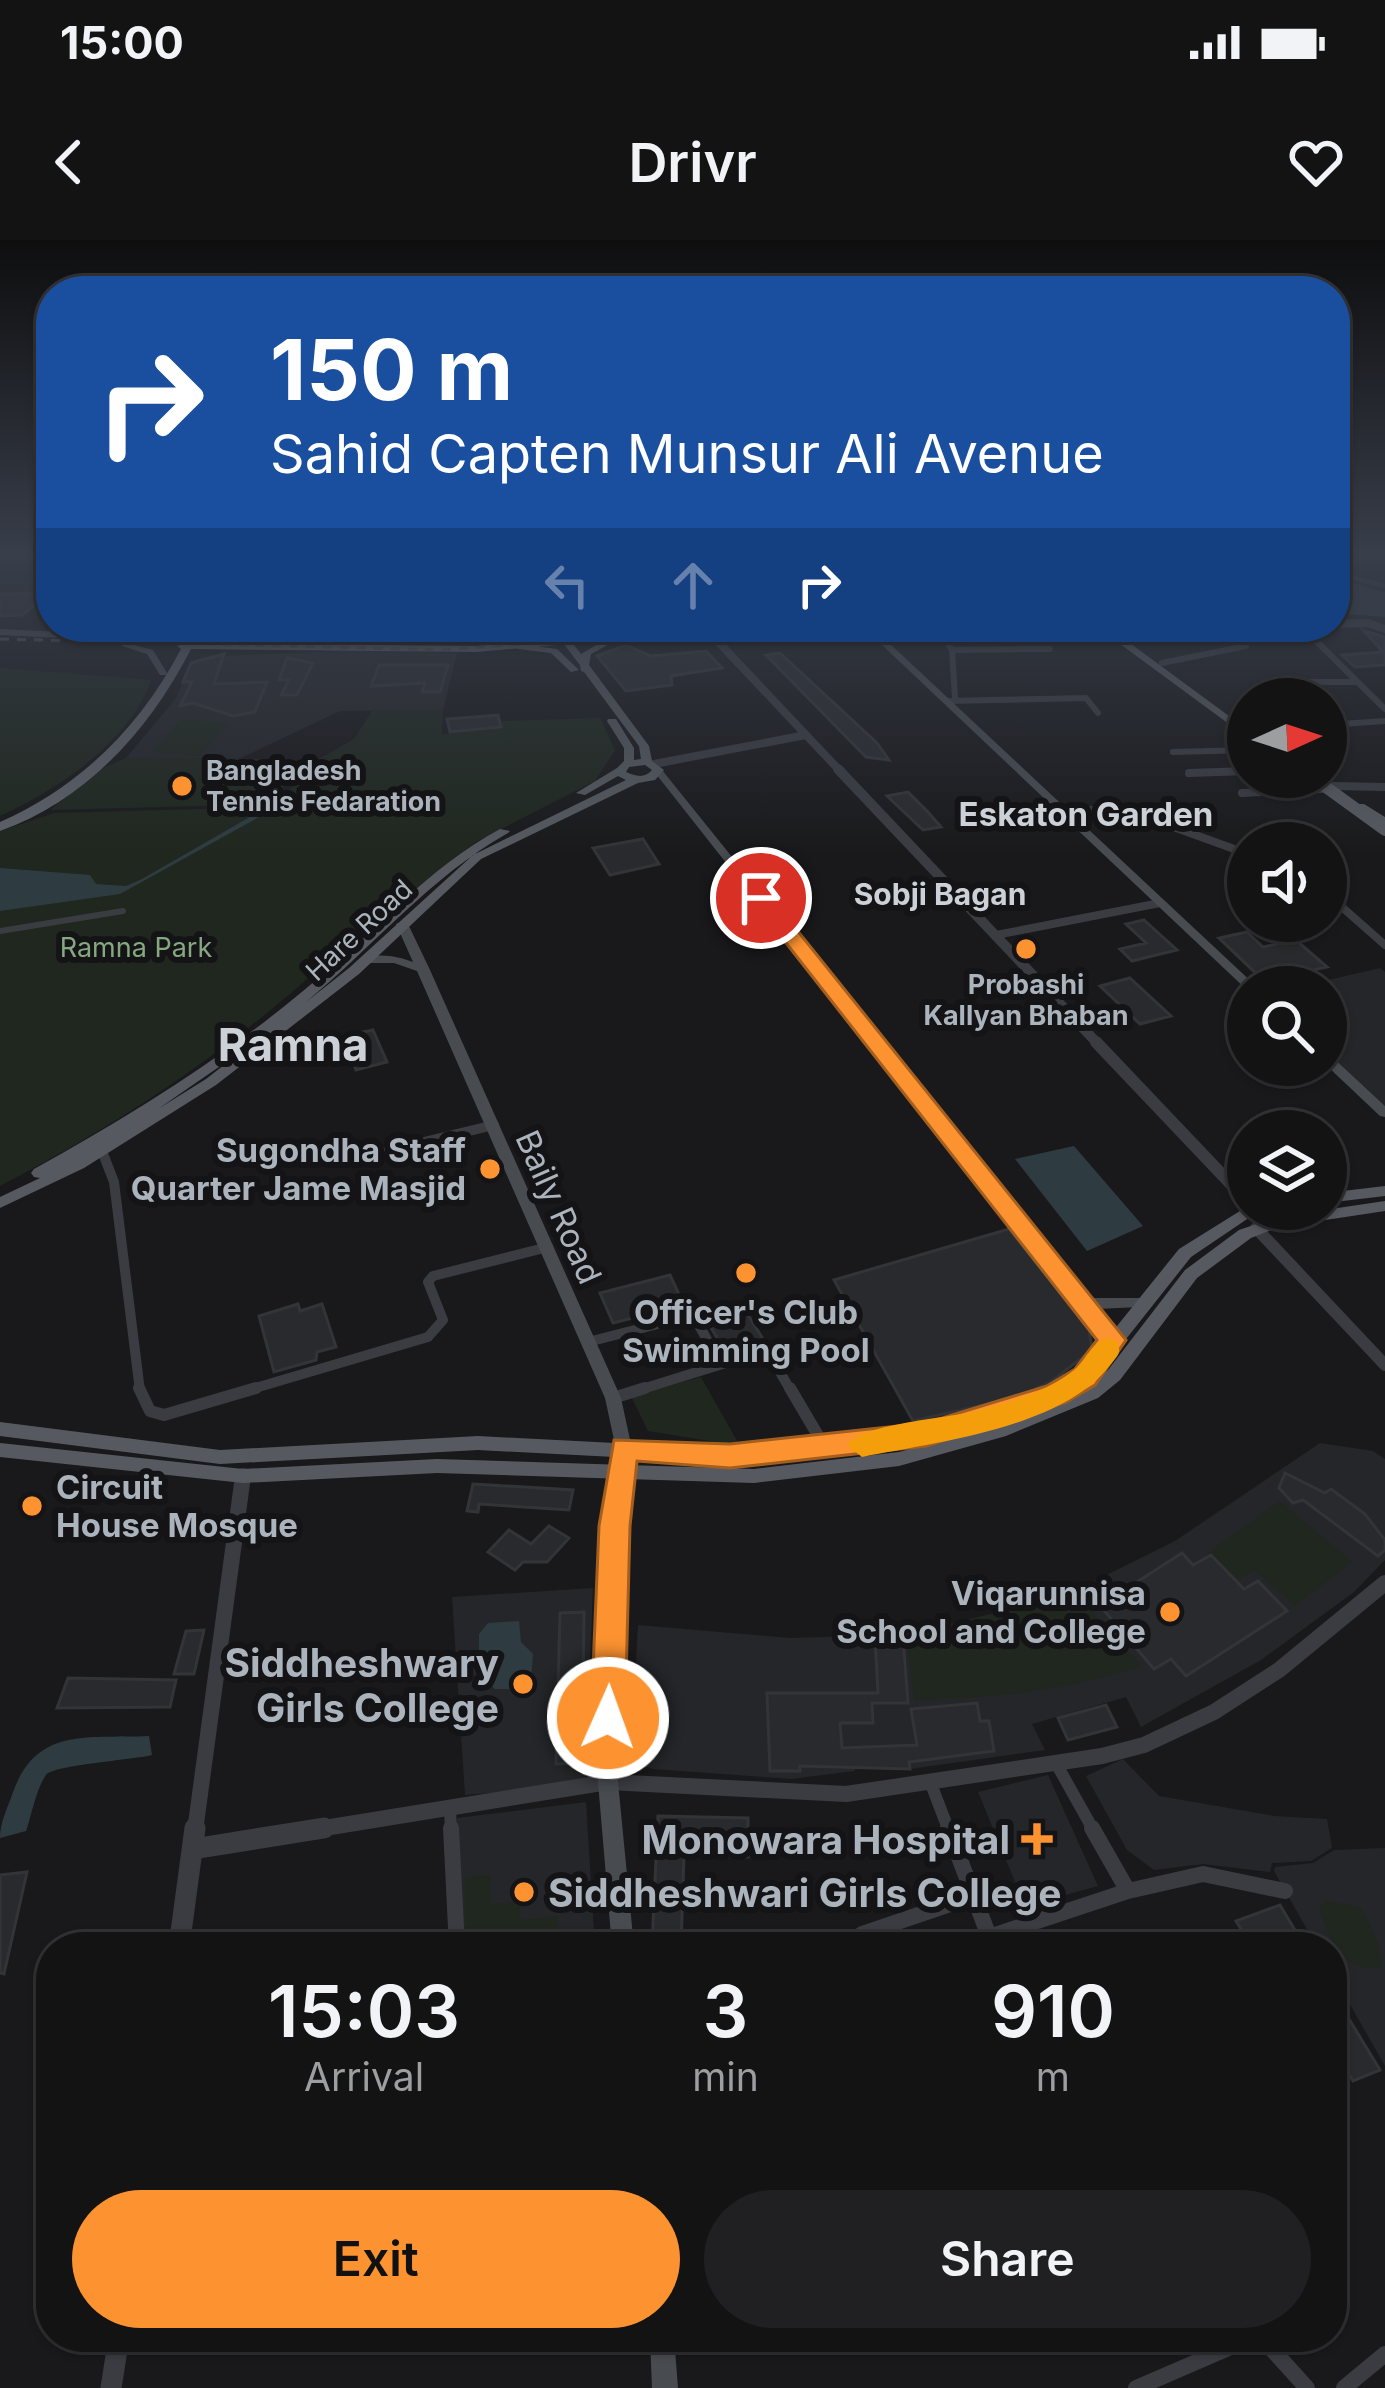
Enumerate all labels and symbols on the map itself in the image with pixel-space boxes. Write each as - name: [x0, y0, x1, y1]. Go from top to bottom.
- north arrow: [1227, 678, 1347, 798]
- place label: Bangladesh Tennis Fedaration: [206, 754, 441, 818]
- marker: Bangladesh Tennis Fedaration: [169, 773, 195, 799]
- district label: Eskaton Garden: [959, 794, 1213, 834]
- pin: [710, 847, 812, 949]
- street label: Hare Road: [299, 872, 419, 988]
- district label: Sobji Bagan: [854, 876, 1026, 912]
- park label: Ramna Park: [60, 931, 212, 964]
- marker: Probashi Kallyan Bhaban: [1013, 936, 1039, 962]
- place label: Probashi Kallyan Bhaban: [924, 968, 1129, 1032]
- district label: Ramna: [218, 1017, 368, 1072]
- street label: Baily Road: [507, 1124, 611, 1290]
- place label: Sugondha Staff Quarter Jame Masjid: [131, 1130, 466, 1208]
- marker: Sugondha Staff Quarter Jame Masjid: [477, 1156, 503, 1182]
- marker: Officer's Club Swimming Pool: [733, 1260, 759, 1286]
- place label: Officer's Club Swimming Pool: [622, 1292, 870, 1370]
- place label: Circuit House Mosque: [56, 1467, 298, 1545]
- marker: Circuit House Mosque: [19, 1493, 45, 1519]
- place label: Viqarunnisa School and College: [836, 1573, 1146, 1651]
- marker: Viqarunnisa School and College: [1157, 1599, 1183, 1625]
- place label: Siddheshwary Girls College: [224, 1639, 499, 1731]
- position arrow: [545, 1655, 671, 1781]
- marker: Siddheshwary Girls College: [510, 1671, 536, 1697]
- place label: Monowara Hospital: [641, 1816, 1010, 1863]
- marker: Monowara Hospital: [1021, 1823, 1053, 1855]
- place label: Siddheshwari Girls College: [548, 1869, 1062, 1916]
- marker: Siddheshwari Girls College: [511, 1879, 537, 1905]

